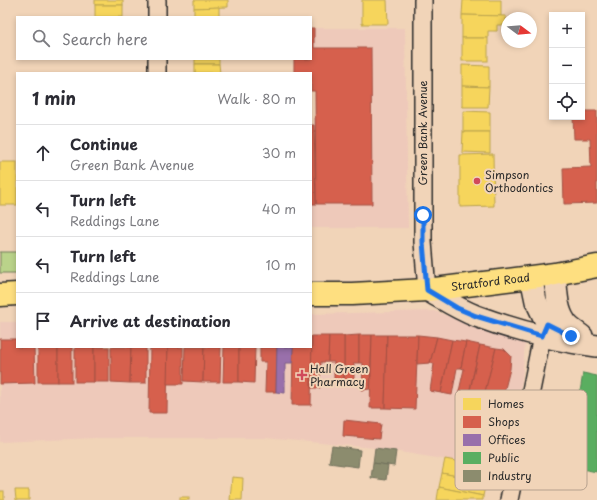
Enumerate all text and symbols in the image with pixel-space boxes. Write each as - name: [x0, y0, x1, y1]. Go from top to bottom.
- north arrow: [501, 12, 537, 48]
- map controls: [549, 12, 585, 120]
- button: +: [549, 12, 585, 48]
- search box: [16, 16, 312, 60]
- icon: search: [30, 27, 52, 49]
- text: Search here: [62, 27, 148, 50]
- button: −: [549, 48, 585, 84]
- street label: Green Bank Avenue: [414, 80, 431, 186]
- button: locate: [549, 84, 585, 120]
- text: 1 min: [32, 85, 76, 111]
- text: Walk · 80 m: [218, 89, 296, 108]
- text: Continue: [70, 132, 138, 155]
- icon: ahead: [32, 142, 54, 164]
- text: 30 m: [262, 143, 296, 162]
- text: Green Bank Avenue: [70, 155, 194, 174]
- place label: Simpson Orthodontics: [485, 166, 553, 196]
- marker: Simpson Orthodontics: [472, 176, 482, 186]
- text: Turn left: [70, 188, 136, 211]
- icon: left: [32, 198, 54, 220]
- text: 40 m: [262, 199, 296, 218]
- route start: [414, 206, 432, 224]
- text: Reddings Lane: [70, 211, 160, 230]
- text: Turn left: [70, 244, 136, 267]
- icon: left: [32, 254, 54, 276]
- text: 10 m: [266, 255, 296, 274]
- text: Reddings Lane: [70, 267, 160, 286]
- street label: Stratford Road: [450, 268, 531, 295]
- text: Arrive at destination: [70, 309, 231, 332]
- icon: arrive: [32, 310, 54, 332]
- route end: [562, 327, 580, 345]
- place label: Hall Green Pharmacy: [310, 360, 369, 390]
- marker: Hall Green Pharmacy: [297, 370, 307, 380]
- legend: [455, 390, 587, 490]
- text: Homes: [488, 395, 524, 412]
- text: Shops: [488, 413, 519, 430]
- text: Offices: [488, 431, 525, 448]
- text: Public: [488, 449, 519, 466]
- text: Industry: [488, 467, 532, 484]

